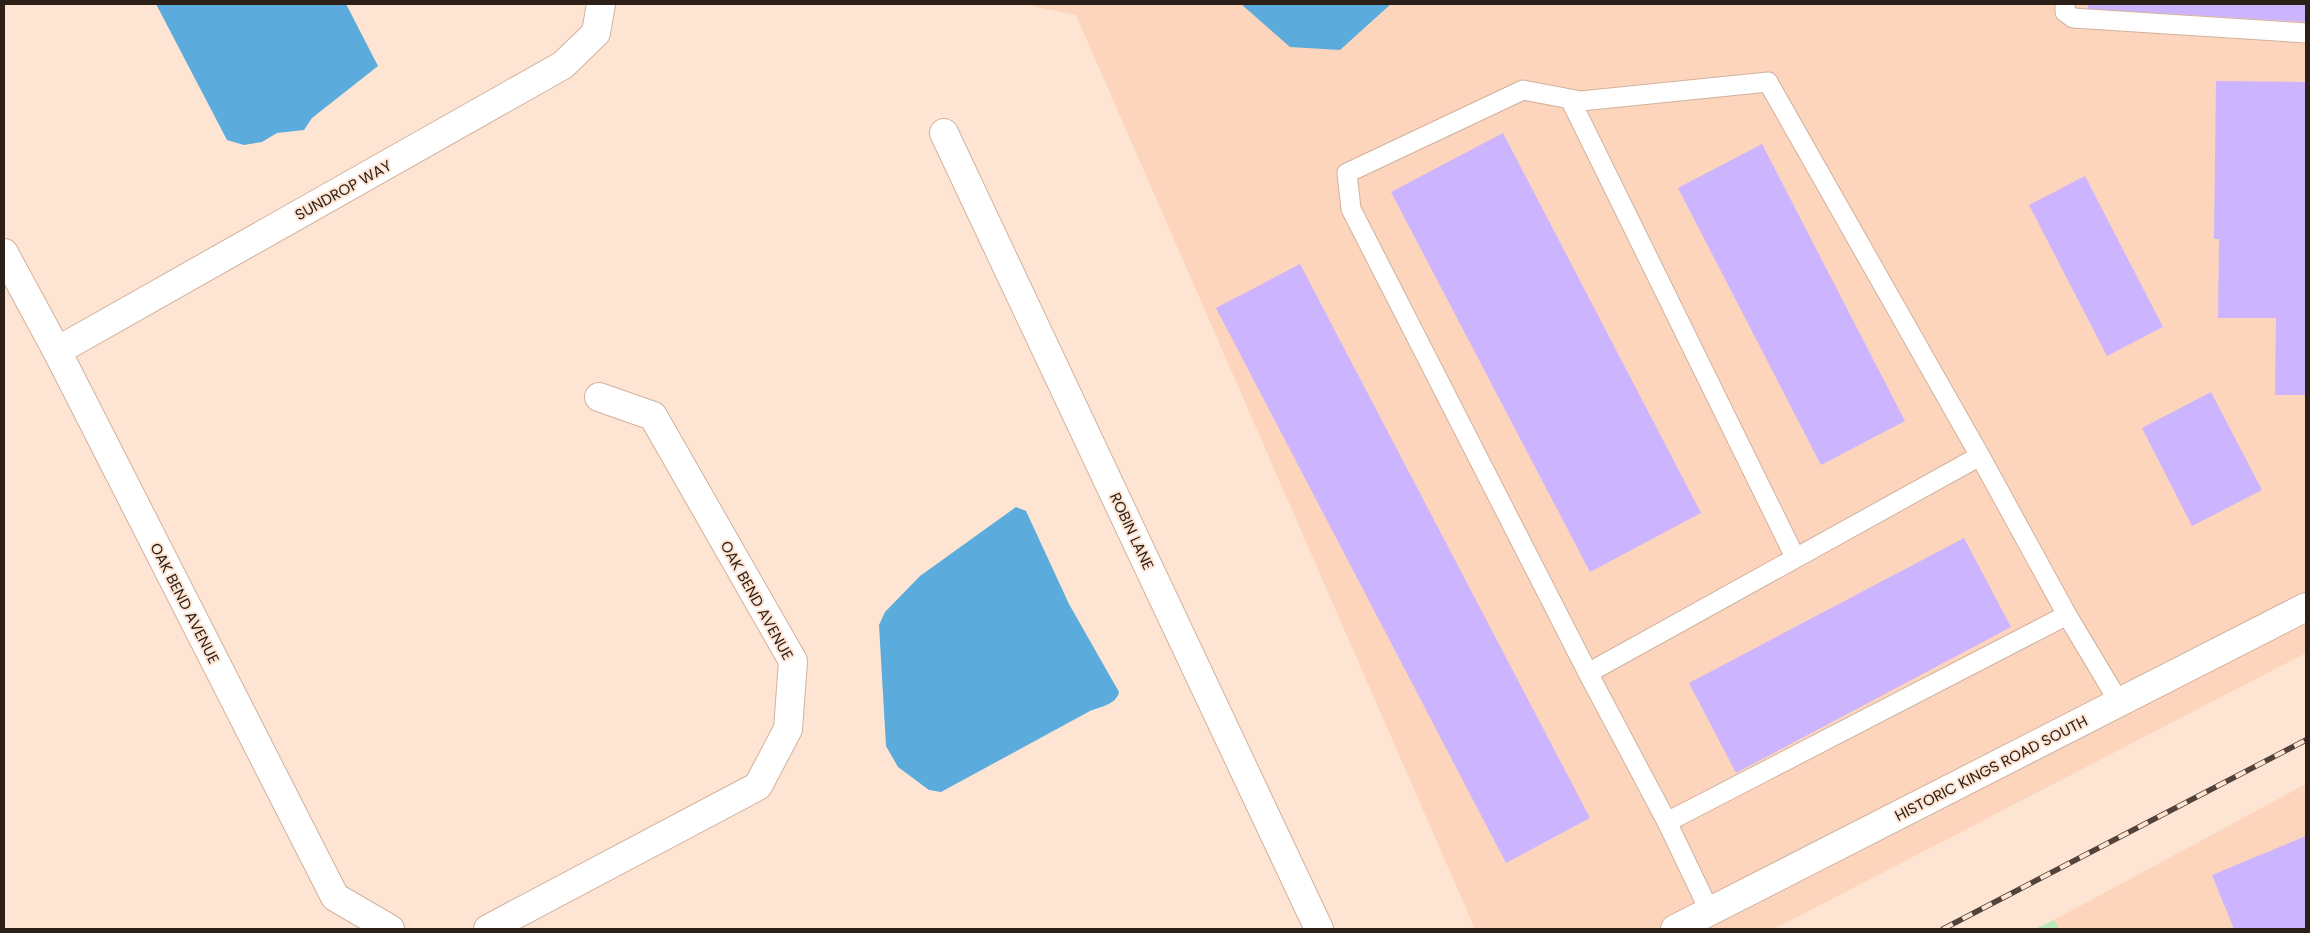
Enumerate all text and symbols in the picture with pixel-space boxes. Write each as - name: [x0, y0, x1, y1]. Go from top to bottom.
- street label: SUNDROP WAY: [291, 155, 395, 225]
- street label: ROBIN LANE: [1105, 489, 1159, 573]
- street label: OAK BEND AVENUE: [716, 537, 798, 663]
- street label: OAK BEND AVENUE: [145, 539, 225, 667]
- street label: HISTORIC KINGS ROAD SOUTH: [1891, 710, 2091, 826]

